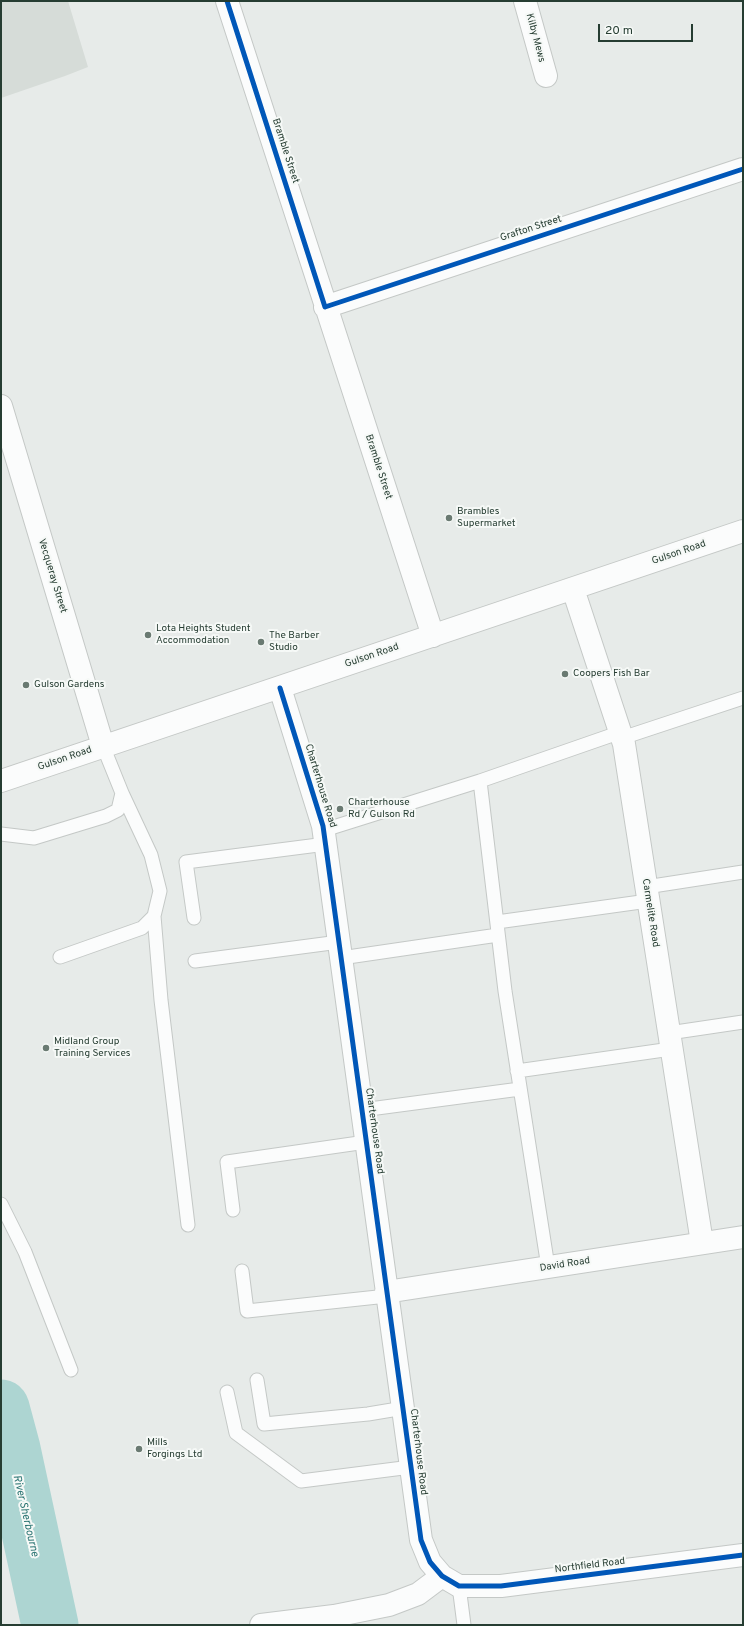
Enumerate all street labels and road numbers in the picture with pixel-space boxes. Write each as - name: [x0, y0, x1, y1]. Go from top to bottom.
- street label: Kilby Mews: [523, 12, 547, 64]
- street label: Bramble Street: [269, 117, 301, 185]
- street label: Grafton Street: [499, 213, 563, 245]
- street label: Bramble Street: [362, 433, 394, 501]
- street label: Vecqueray Street: [35, 537, 69, 615]
- street label: Gulson Road: [650, 538, 708, 568]
- street label: Gulson Road: [343, 641, 401, 671]
- street label: Charterhouse Road: [302, 743, 338, 829]
- street label: Gulson Road: [36, 744, 94, 774]
- street label: Carmelite Road: [639, 878, 661, 948]
- street label: Charterhouse Road: [362, 1087, 386, 1175]
- street label: David Road: [539, 1255, 591, 1275]
- street label: Charterhouse Road: [407, 1408, 429, 1496]
- street label: Northfield Road: [554, 1556, 626, 1576]

